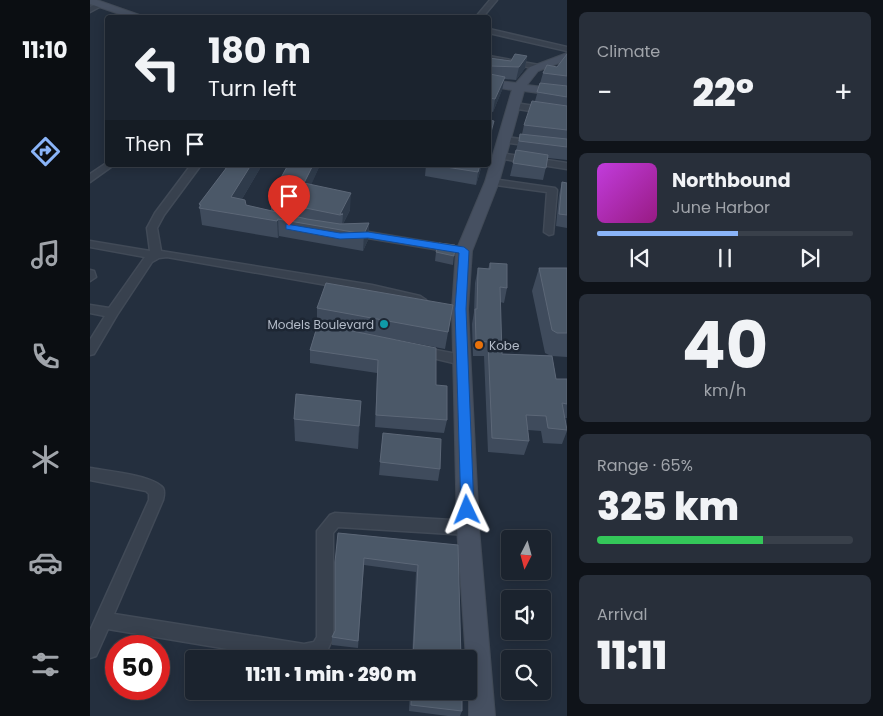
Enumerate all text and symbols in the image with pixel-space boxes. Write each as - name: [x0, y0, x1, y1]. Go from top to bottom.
- text: 180 m: [208, 26, 311, 75]
- text: 11:10: [22, 35, 68, 66]
- icon: left: [125, 35, 190, 100]
- text: Climate: [597, 40, 660, 63]
- text: 22°: [692, 66, 754, 119]
- text: Turn left: [208, 73, 296, 104]
- text: −: [597, 73, 612, 112]
- text: +: [834, 73, 853, 112]
- icon: arrive: [181, 130, 209, 158]
- text: Then: [125, 131, 171, 158]
- icon: directions: [28, 134, 63, 169]
- text: Northbound: [672, 167, 791, 194]
- pin: [268, 175, 310, 226]
- icon: arrive: [275, 182, 303, 210]
- text: June Harbor: [672, 196, 770, 219]
- icon: music: [28, 237, 63, 272]
- icon: previous: [626, 244, 654, 272]
- icon: pause: [711, 244, 739, 272]
- icon: next: [796, 244, 824, 272]
- text: 40: [682, 300, 768, 391]
- place label: Models Boulevard: [267, 316, 374, 333]
- marker: Models Boulevard: [378, 318, 390, 330]
- place label: Kobe: [489, 337, 519, 354]
- icon: phone: [28, 339, 63, 374]
- marker: Kobe: [473, 339, 485, 351]
- text: km/h: [704, 379, 746, 402]
- icon: climate: [28, 442, 63, 477]
- text: Range · 65%: [597, 454, 693, 477]
- text: 325 km: [597, 480, 739, 533]
- position arrow: [440, 483, 492, 535]
- north arrow: [501, 530, 551, 580]
- map controls: [501, 530, 551, 700]
- icon: car: [28, 545, 63, 580]
- button: sound: [501, 590, 551, 640]
- text: Arrival: [597, 603, 647, 626]
- text: 11:11: [597, 629, 667, 682]
- speed limit sign: 50: [105, 635, 170, 700]
- icon: filters: [28, 647, 63, 682]
- button: search: [501, 650, 551, 700]
- text: 11:11 · 1 min · 290 m: [246, 661, 416, 688]

